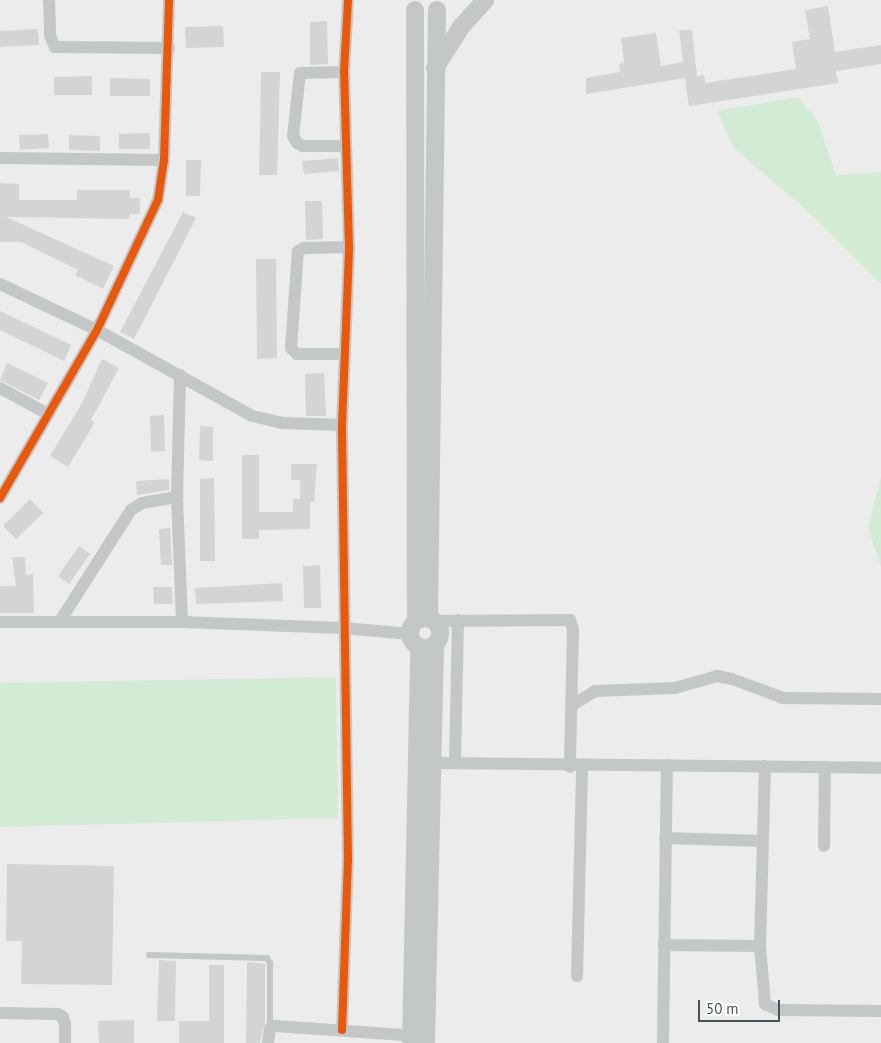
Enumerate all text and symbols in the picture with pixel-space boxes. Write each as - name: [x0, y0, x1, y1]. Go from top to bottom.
- scale bar: [701, 990, 784, 1022]
- text: 50 m: [706, 999, 739, 1018]

